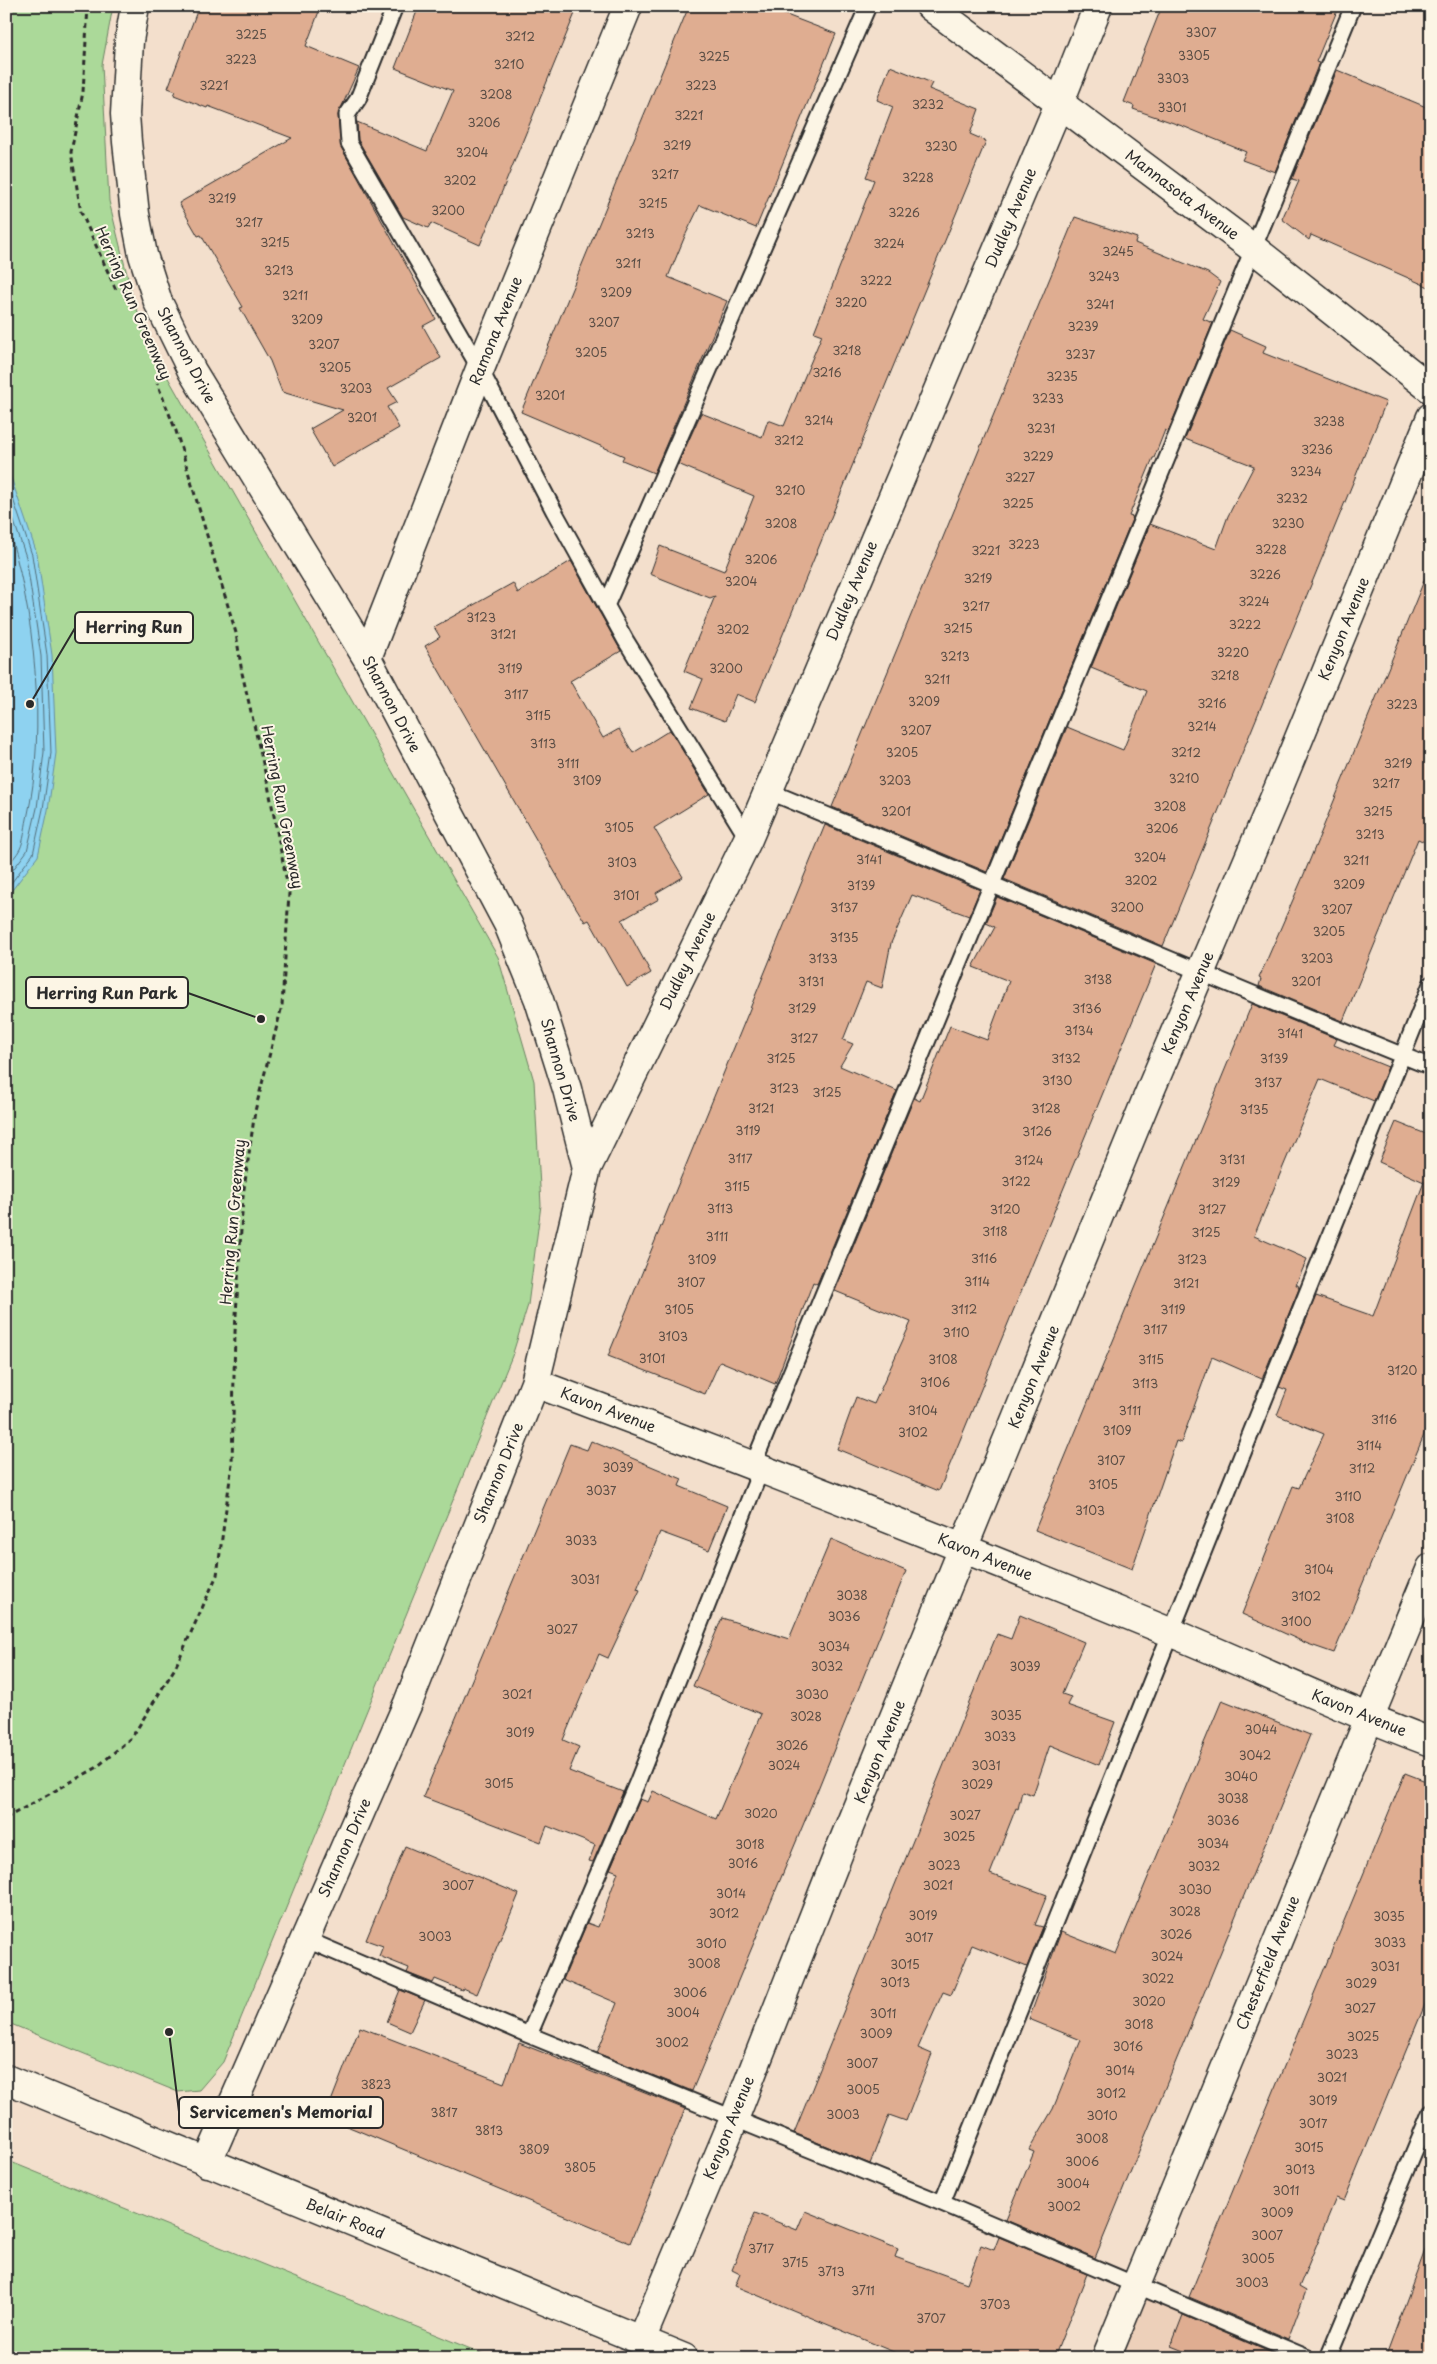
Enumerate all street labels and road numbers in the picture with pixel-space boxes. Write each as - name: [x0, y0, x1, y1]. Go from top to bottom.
- street label: Mannasota Avenue: [1121, 143, 1245, 244]
- street label: Dudley Avenue: [978, 164, 1041, 271]
- street label: Herring Run Greenway: [90, 222, 179, 383]
- street label: Ramona Avenue: [462, 273, 527, 388]
- street label: Shannon Drive: [152, 302, 223, 407]
- street label: Dudley Avenue: [819, 537, 882, 644]
- street label: Kenyon Avenue: [1311, 573, 1374, 684]
- street label: Shannon Drive: [357, 651, 428, 756]
- street label: Herring Run Greenway: [256, 723, 311, 890]
- street label: Dudley Avenue: [653, 907, 720, 1013]
- street label: Kenyon Avenue: [1155, 947, 1219, 1057]
- street label: Shannon Drive: [536, 1015, 587, 1124]
- street label: Herring Run Greenway: [213, 1138, 250, 1306]
- street label: Kenyon Avenue: [1001, 1321, 1064, 1432]
- street label: Kavon Avenue: [557, 1380, 660, 1437]
- street label: Shannon Drive: [467, 1419, 528, 1526]
- street label: Kavon Avenue: [935, 1526, 1036, 1585]
- street label: Kavon Avenue: [1309, 1682, 1410, 1741]
- street label: Kenyon Avenue: [847, 1696, 910, 1807]
- street label: Shannon Drive: [311, 1794, 376, 1901]
- street label: Chesterfield Avenue: [1229, 1892, 1304, 2033]
- street label: Kenyon Avenue: [696, 2072, 759, 2183]
- street label: Belair Road: [303, 2191, 389, 2244]

